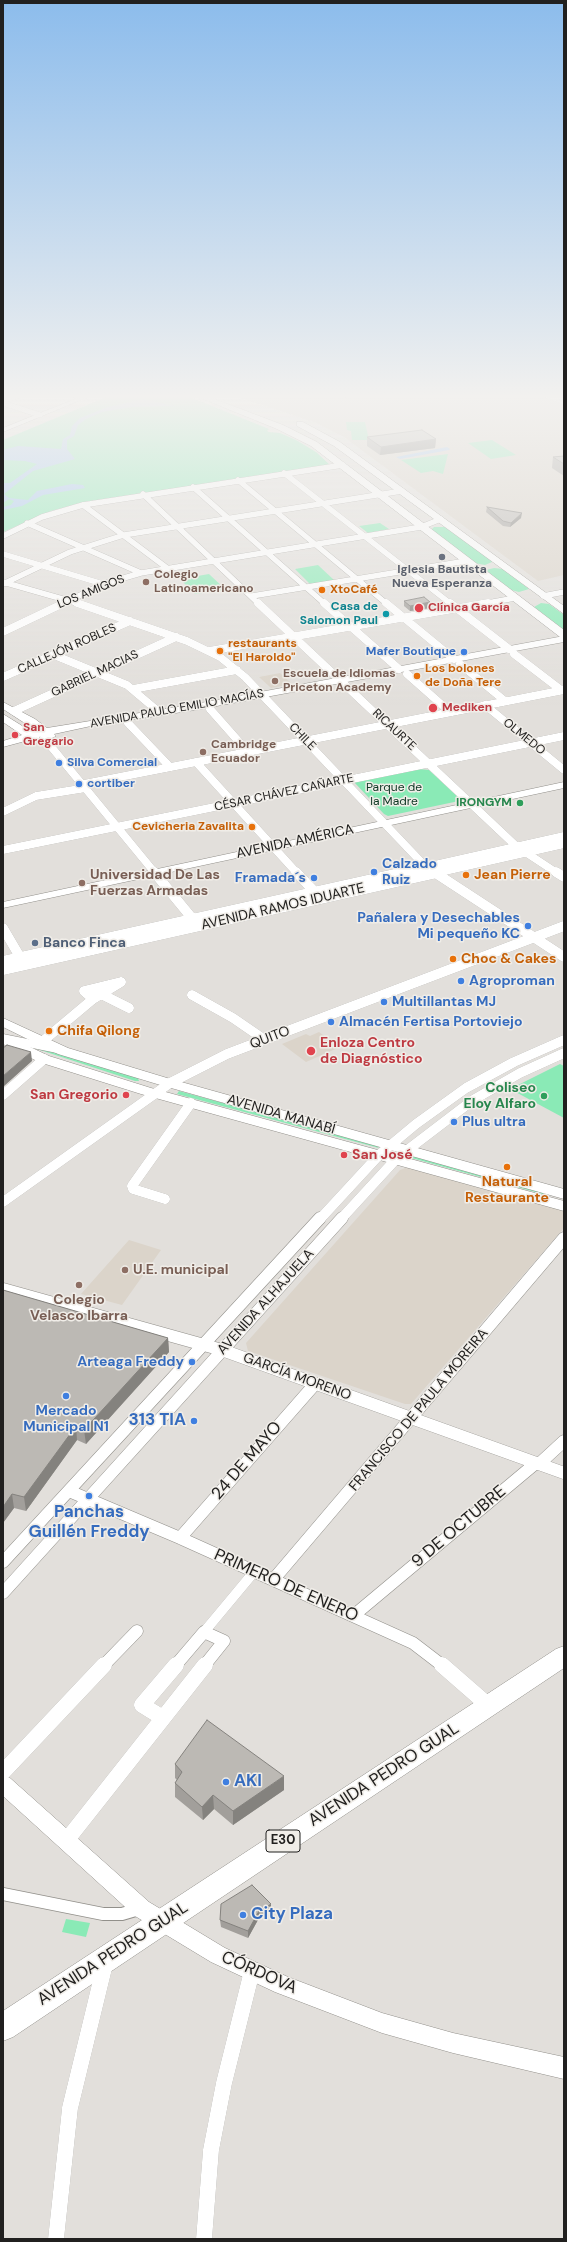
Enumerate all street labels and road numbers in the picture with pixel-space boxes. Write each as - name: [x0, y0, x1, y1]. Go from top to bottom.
- street label: LOS AMIGOS: [55, 572, 127, 612]
- street label: CALLEJÓN ROBLES: [16, 621, 118, 677]
- street label: GABRIEL MACIAS: [49, 648, 141, 700]
- street label: AVENIDA PAULO EMILIO MACÍAS: [89, 687, 265, 731]
- street label: RICAURTE: [369, 706, 419, 754]
- street label: OLMEDO: [500, 716, 548, 758]
- street label: CHILE: [285, 720, 319, 754]
- street label: CÉSAR CHÁVEZ CAÑARTE: [213, 771, 355, 815]
- street label: AVENIDA AMÉRICA: [235, 821, 355, 863]
- street label: AVENIDA RAMOS IDUARTE: [200, 880, 366, 934]
- street label: QUITO: [248, 1023, 292, 1053]
- street label: AVENIDA MANABÍ: [225, 1092, 337, 1138]
- street label: AVENIDA ALHAJUELA: [214, 1246, 318, 1358]
- street label: FRANCISCO DE PAULA MOREIRA: [346, 1325, 492, 1495]
- street label: GARCÍA MORENO: [241, 1350, 353, 1404]
- street label: 24 DE MAYO: [208, 1418, 286, 1504]
- street label: 9 DE OCTUBRE: [408, 1482, 510, 1572]
- street label: PRIMERO DE ENERO: [211, 1545, 361, 1627]
- street label: AVENIDA PEDRO GUAL: [305, 1719, 463, 1831]
- road number: E30: [266, 1830, 300, 1852]
- street label: AVENIDA PEDRO GUAL: [34, 1898, 192, 2010]
- street label: CÓRDOVA: [218, 1947, 300, 1999]

